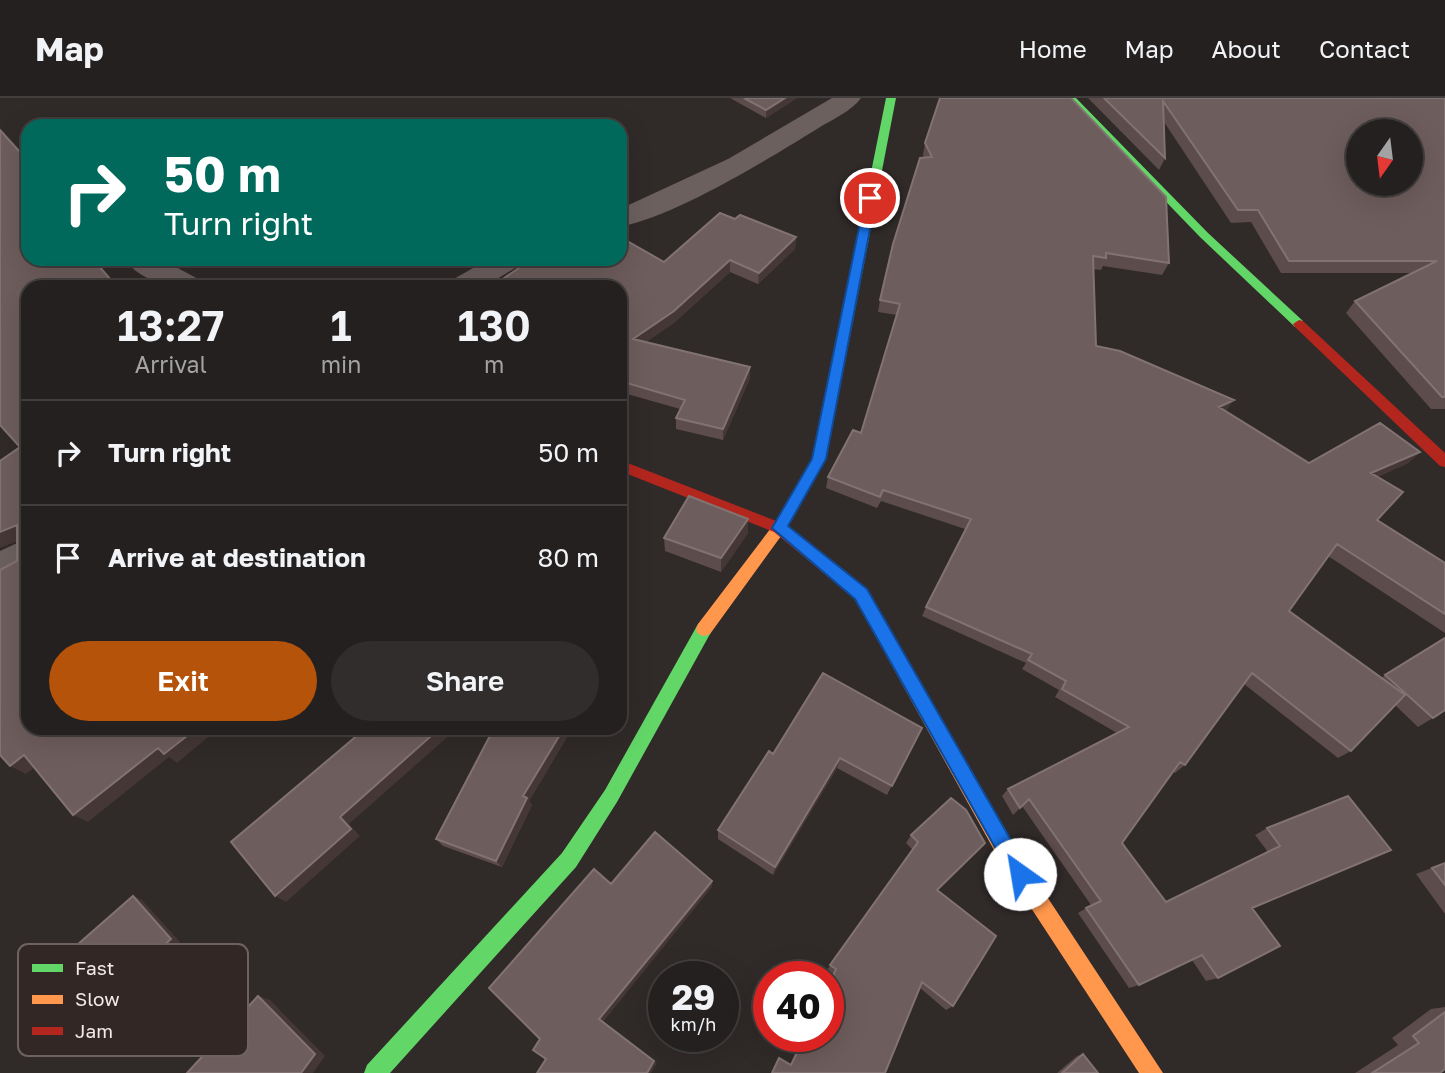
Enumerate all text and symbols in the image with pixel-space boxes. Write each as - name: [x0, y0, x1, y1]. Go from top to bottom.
- text: Map: [35, 29, 104, 68]
- text: Home: [1019, 34, 1087, 63]
- text: Map: [1125, 34, 1174, 63]
- text: About: [1212, 34, 1281, 63]
- text: Contact: [1319, 34, 1410, 63]
- north arrow: [1346, 119, 1423, 196]
- map controls: [1346, 119, 1423, 196]
- text: 50 m: [164, 144, 281, 203]
- icon: right: [49, 147, 140, 238]
- pin: [840, 168, 900, 228]
- icon: arrive: [851, 179, 889, 217]
- text: Turn right: [164, 204, 313, 242]
- text: 13:27: [117, 300, 225, 350]
- text: 1: [330, 300, 352, 350]
- text: 130: [457, 300, 531, 350]
- text: Arrival: [135, 350, 207, 378]
- text: min: [321, 350, 361, 378]
- text: m: [484, 350, 504, 378]
- icon: right: [49, 434, 87, 472]
- text: Turn right: [108, 437, 231, 468]
- text: 50 m: [538, 437, 599, 468]
- icon: arrive: [49, 539, 87, 577]
- text: Arrive at destination: [108, 542, 366, 573]
- text: 80 m: [538, 542, 599, 573]
- button: Exit: [49, 641, 317, 721]
- button: Share: [331, 641, 599, 721]
- position arrow: [983, 837, 1057, 911]
- legend: [18, 944, 248, 1056]
- text: Fast: [75, 956, 114, 979]
- speed limit sign: 40: [753, 961, 844, 1052]
- text: 29: [672, 976, 715, 1018]
- text: Slow: [75, 987, 120, 1010]
- text: km/h: [671, 1013, 716, 1035]
- text: Jam: [75, 1019, 113, 1042]

